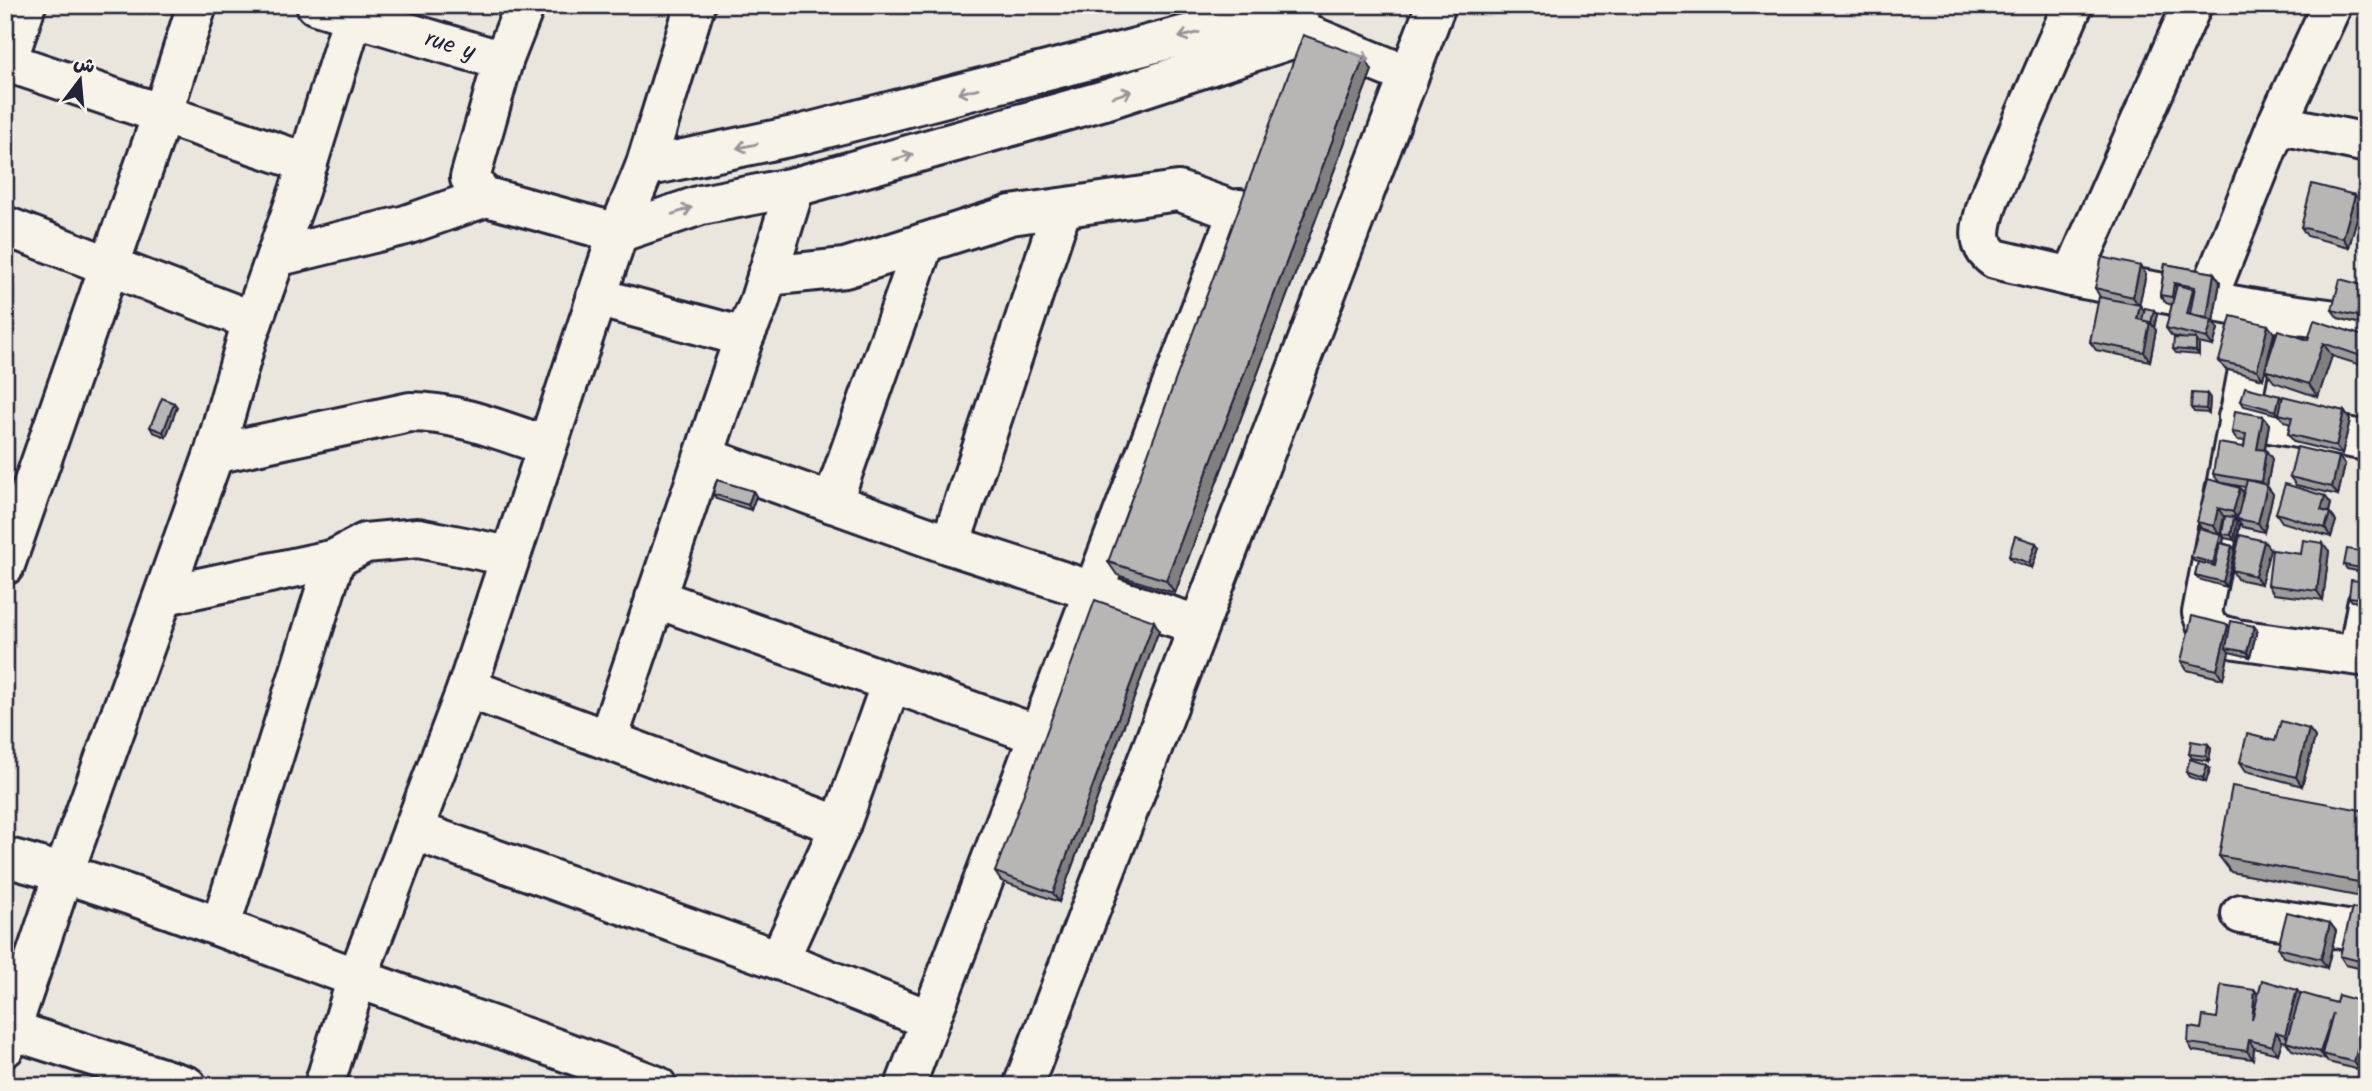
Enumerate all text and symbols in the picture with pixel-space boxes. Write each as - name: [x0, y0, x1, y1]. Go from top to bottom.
- street label: rue y: [420, 20, 481, 72]
- one-way arrow: [1178, 29, 1200, 42]
- north arrow: [46, 46, 116, 116]
- text: ش: [70, 48, 98, 83]
- one-way arrow: [1349, 50, 1370, 63]
- one-way arrow: [957, 85, 980, 98]
- one-way arrow: [1110, 87, 1132, 100]
- one-way arrow: [736, 139, 759, 153]
- one-way arrow: [892, 149, 914, 162]
- one-way arrow: [671, 204, 693, 216]

